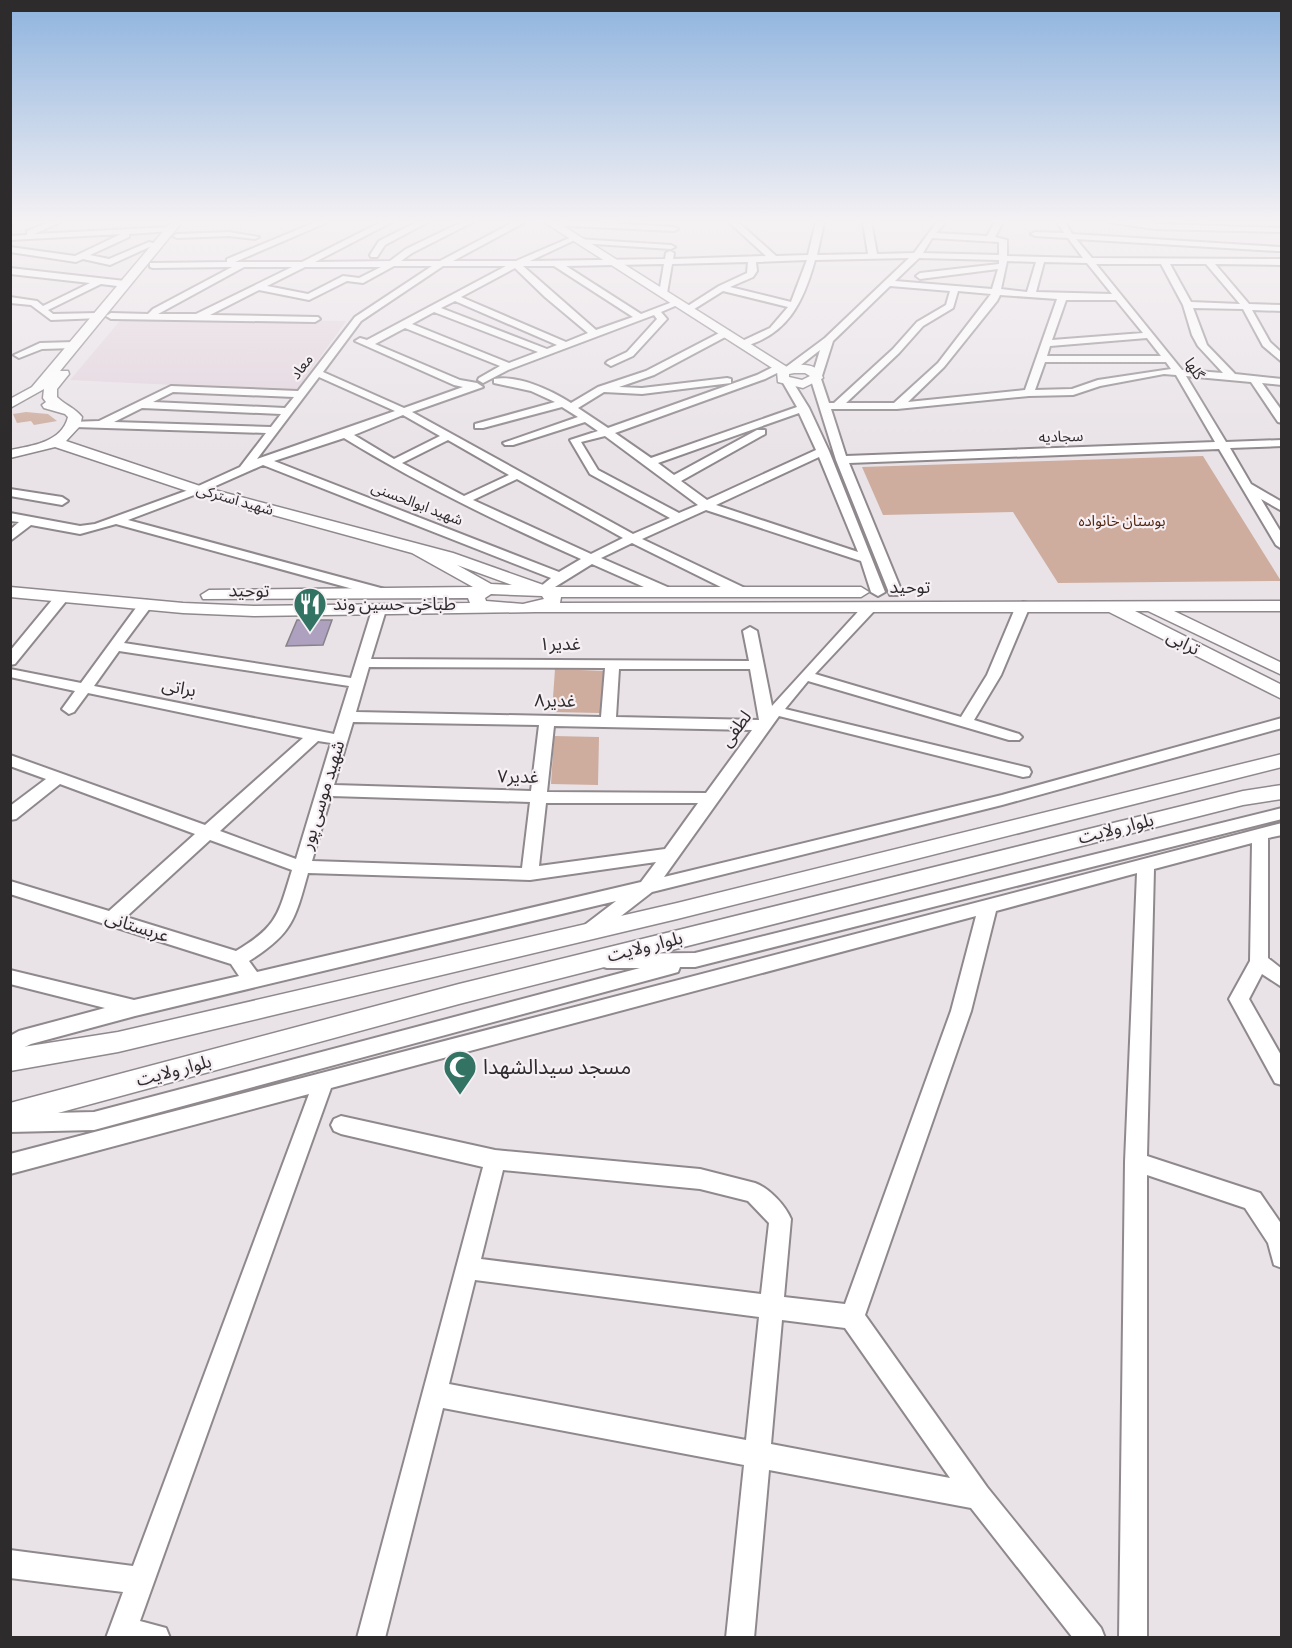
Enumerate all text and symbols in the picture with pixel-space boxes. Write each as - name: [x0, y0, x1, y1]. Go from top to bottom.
- street label: معاد: [285, 350, 319, 384]
- street label: گلها: [1179, 354, 1209, 385]
- street label: سجادیه: [1038, 426, 1084, 448]
- street label: شهید ابوالحسنی: [368, 477, 466, 531]
- street label: شهید آسترکی: [194, 479, 276, 521]
- park label: بوستان خانواده: [1078, 511, 1166, 532]
- street label: توحید: [890, 575, 930, 600]
- street label: توحید: [228, 578, 270, 604]
- restaurant icon: طباخی حسین وند: [292, 586, 328, 633]
- place label: طباخی حسین وند: [333, 592, 456, 617]
- street label: ترابی: [1162, 624, 1204, 662]
- street label: غدیر۱: [539, 632, 581, 657]
- street label: براتی: [160, 672, 198, 704]
- street label: غدیر۸: [534, 688, 576, 714]
- street label: لطفی: [714, 706, 758, 752]
- street label: شهید موسی پور: [294, 738, 351, 853]
- street label: غدیر۷: [497, 764, 539, 790]
- street label: بلوار ولایت: [1076, 808, 1156, 850]
- street label: عربستانی: [102, 905, 172, 949]
- street label: بلوار ولایت: [605, 926, 685, 968]
- street label: بلوار ولایت: [134, 1049, 214, 1093]
- mosque icon: مسجد سیدالشهدا: [442, 1049, 478, 1096]
- place label: مسجد سیدالشهدا: [483, 1052, 631, 1082]

